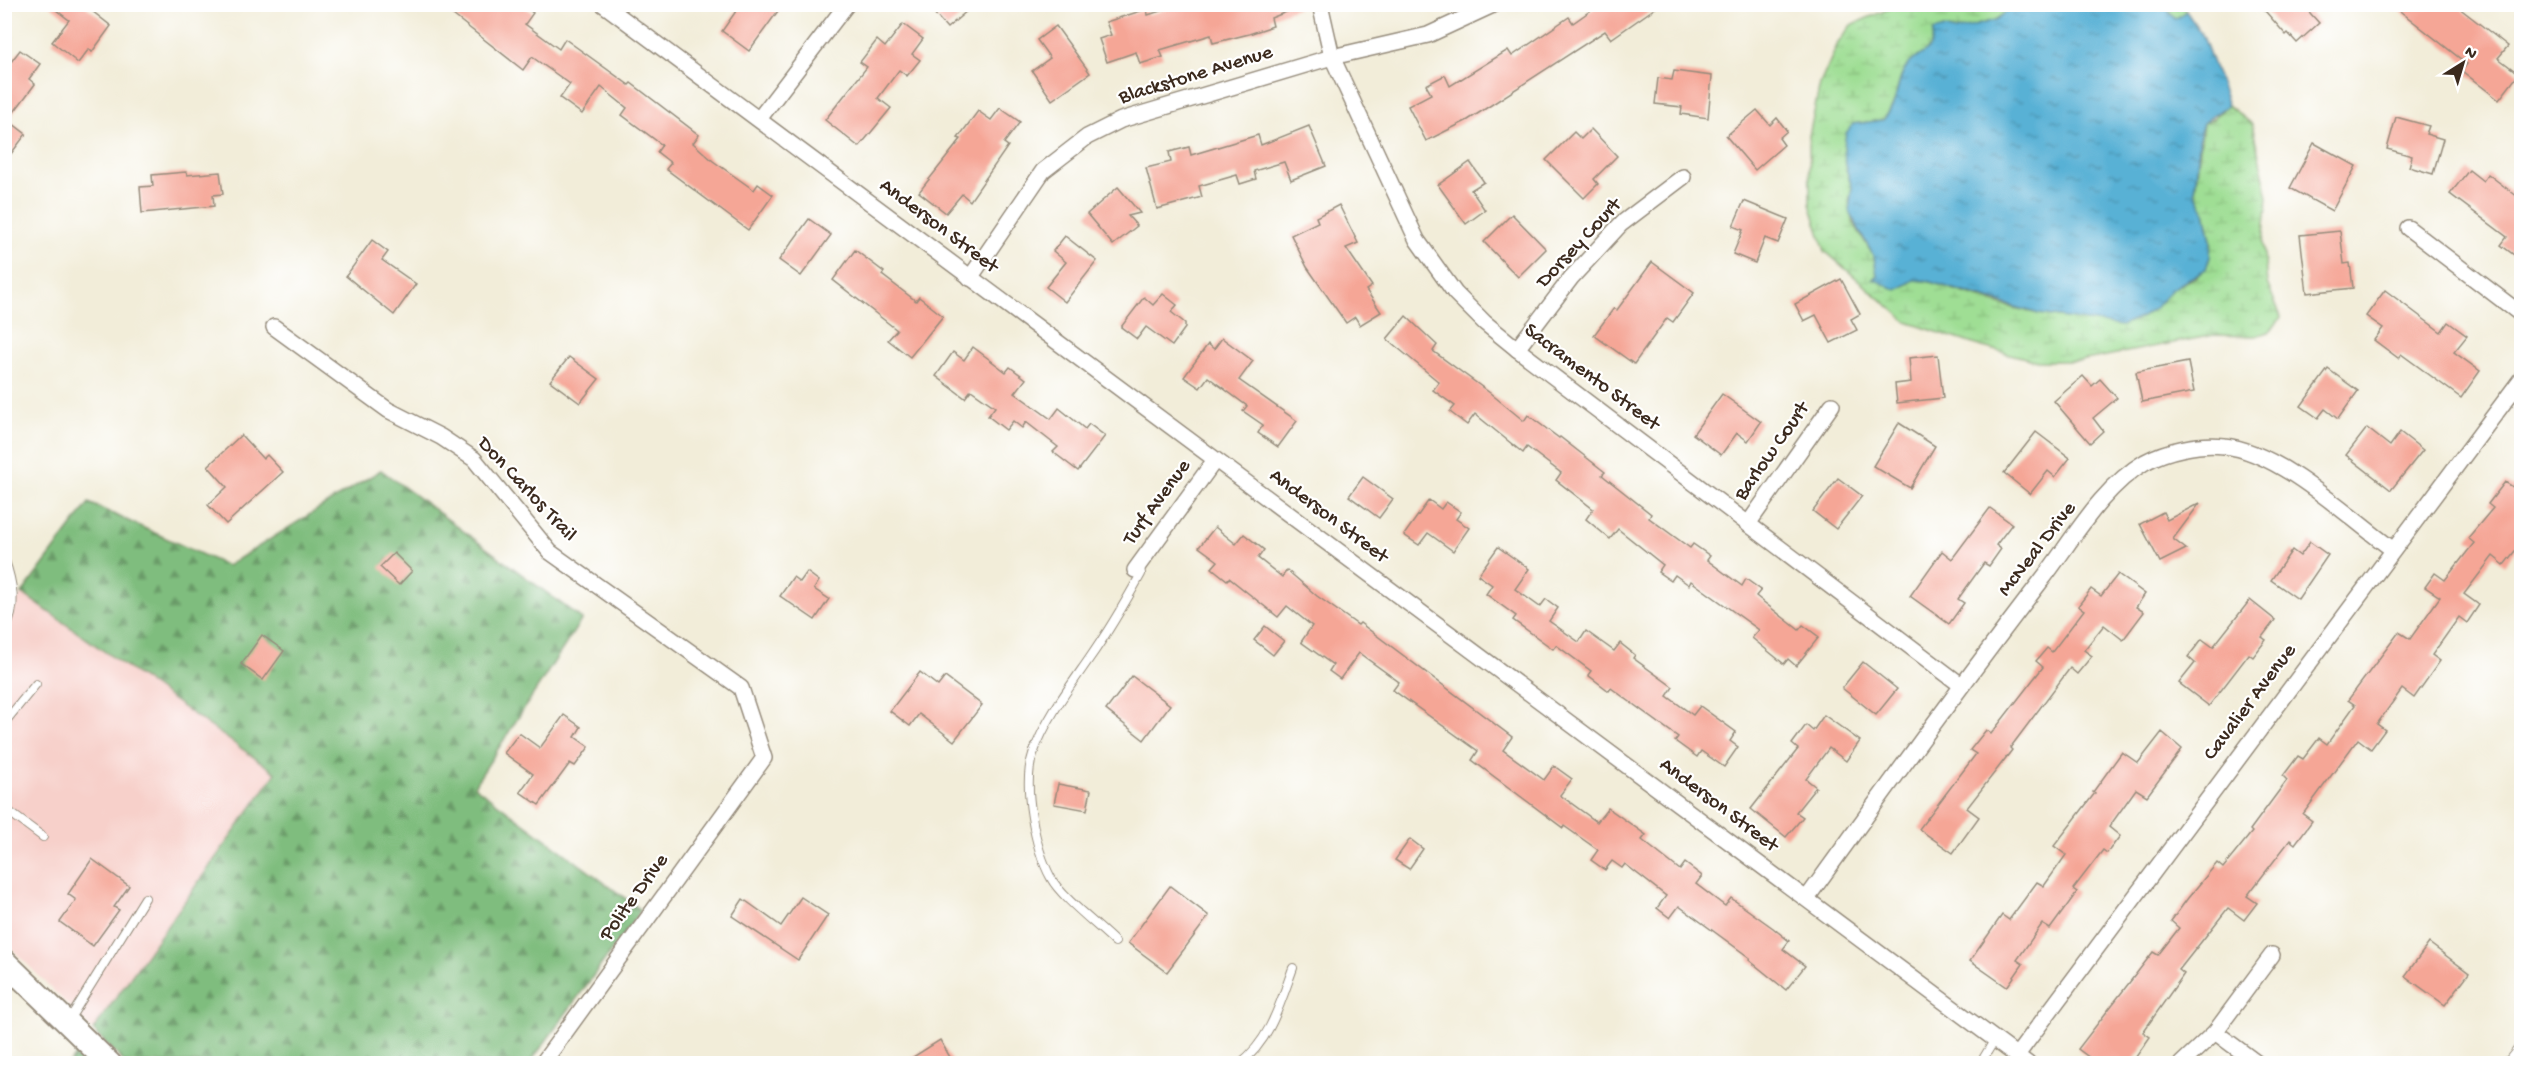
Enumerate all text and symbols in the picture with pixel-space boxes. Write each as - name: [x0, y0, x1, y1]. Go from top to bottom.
- north arrow: [2433, 33, 2493, 93]
- street label: Blackstone Avenue: [1115, 40, 1277, 112]
- text: N: [2460, 43, 2480, 65]
- street label: Anderson Street: [874, 174, 1004, 281]
- street label: Dorsey Court: [1531, 192, 1630, 296]
- street label: Sacramento Street: [1518, 319, 1666, 439]
- street label: Barlow Court: [1729, 396, 1818, 507]
- street label: Don Carlos Trail: [470, 431, 581, 548]
- street label: Turf Avenue: [1118, 454, 1198, 552]
- street label: Anderson Street: [1264, 464, 1394, 571]
- street label: McNeal Drive: [1993, 497, 2083, 602]
- street label: Cavalier Avenue: [2199, 639, 2304, 766]
- street label: Anderson Street: [1654, 753, 1784, 860]
- street label: Polite Drive: [594, 849, 676, 947]

